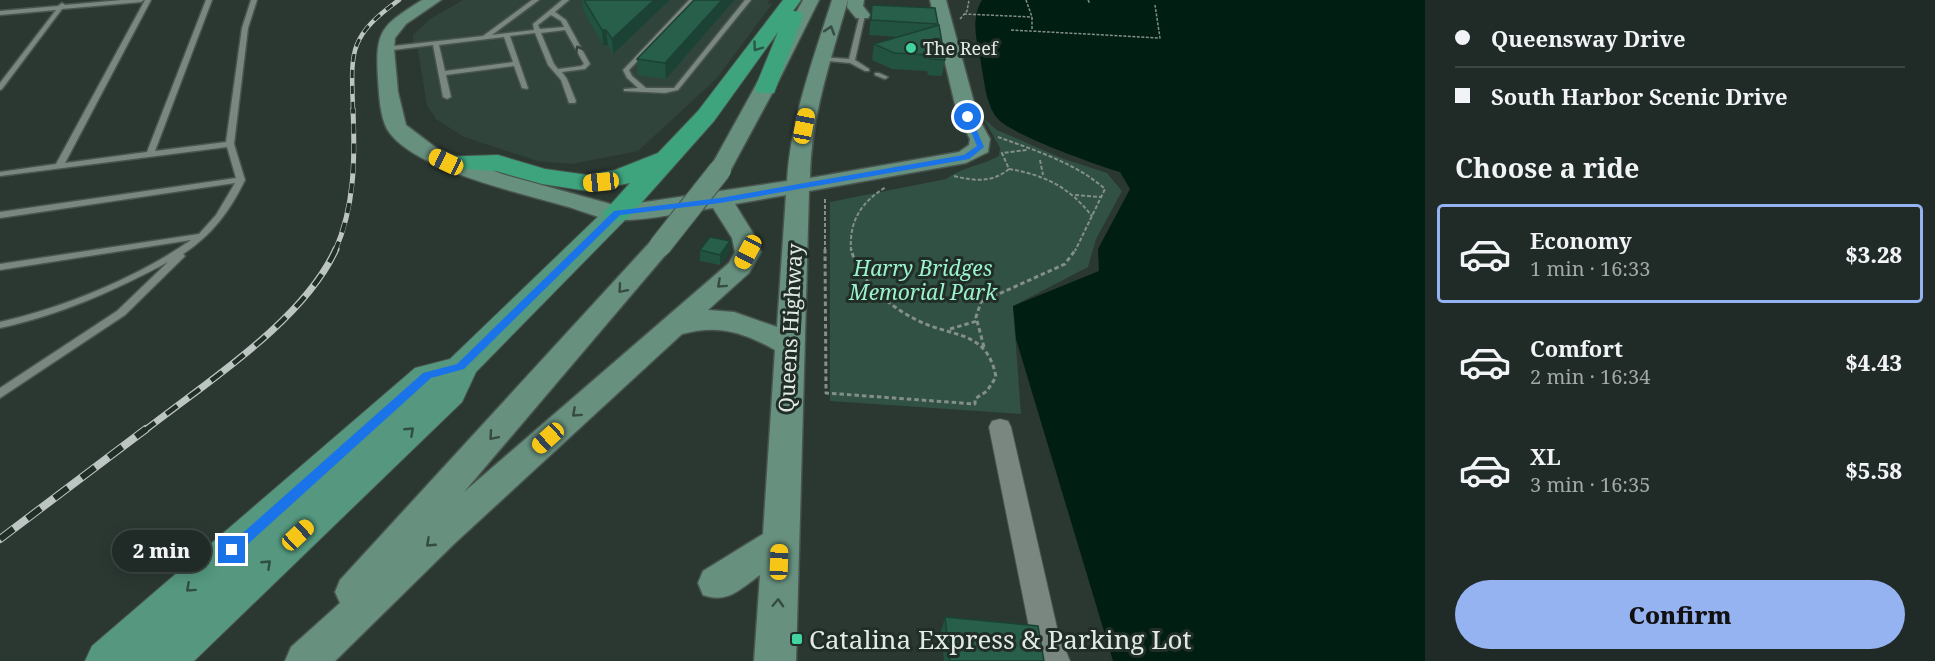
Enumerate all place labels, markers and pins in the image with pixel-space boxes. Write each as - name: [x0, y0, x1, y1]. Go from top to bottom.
- place label: The Reef: [923, 36, 999, 60]
- marker: The Reef: [904, 41, 918, 55]
- place label: Catalina Express & Parking Lot: [809, 621, 1192, 657]
- marker: Catalina Express & Parking Lot: [790, 632, 804, 646]

